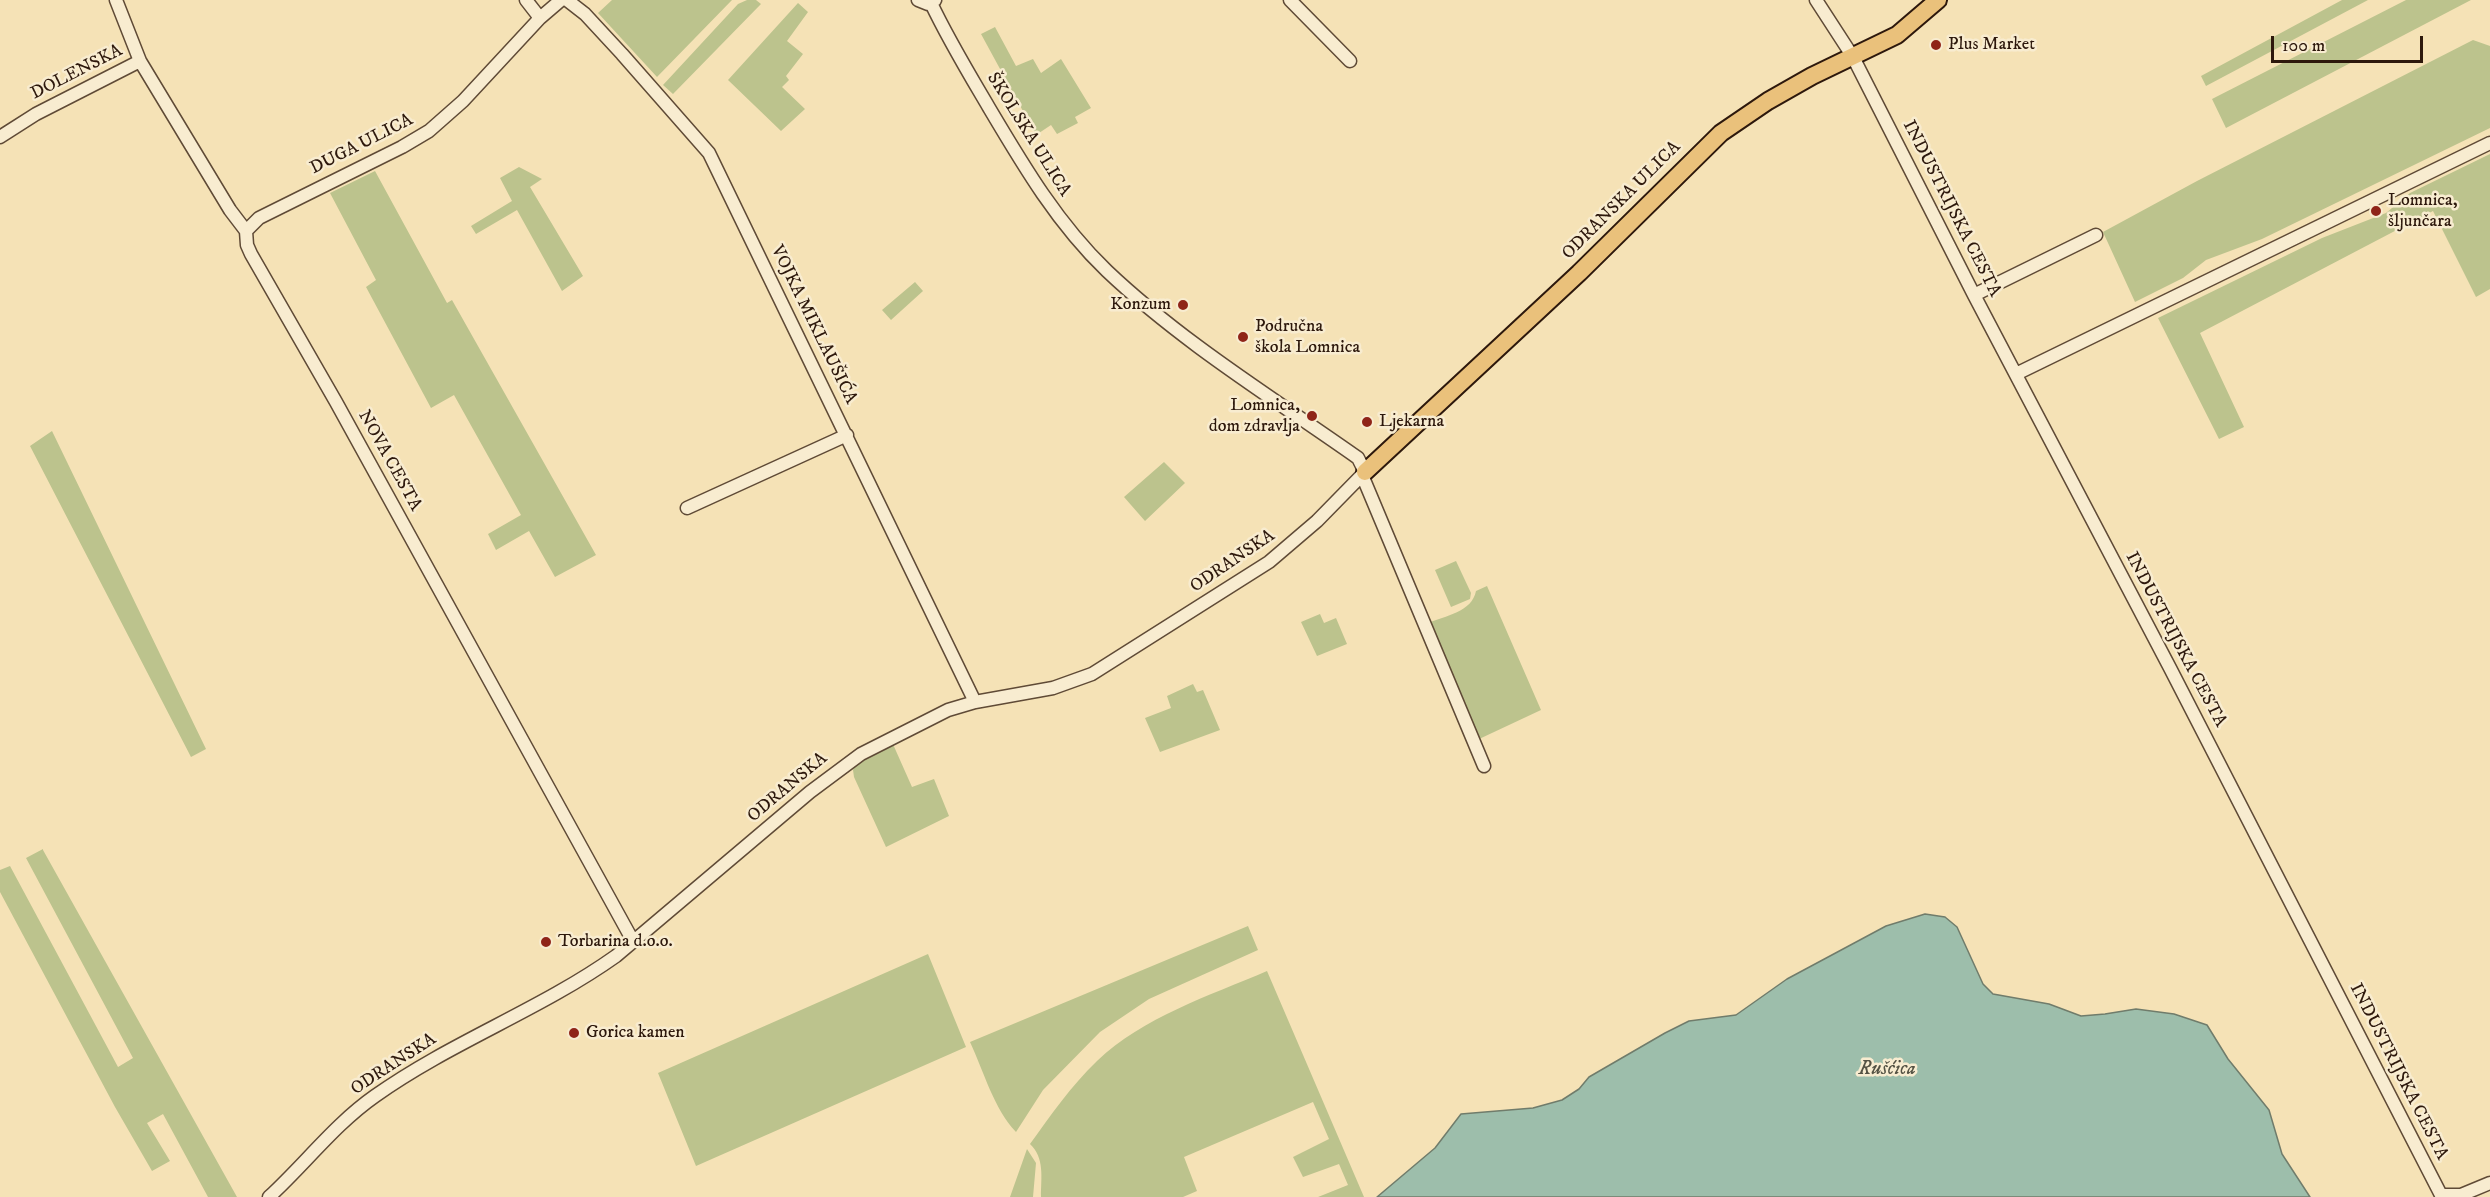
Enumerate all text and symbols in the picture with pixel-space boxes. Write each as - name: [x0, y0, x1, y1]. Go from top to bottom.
- scale bar: [2274, 24, 2426, 62]
- place label: Plus Market: [1948, 34, 2035, 56]
- text: 100 m: [2282, 35, 2325, 57]
- marker: Plus Market: [1929, 38, 1943, 52]
- street label: DOLENSKA: [28, 41, 126, 105]
- street label: ŠKOLSKA ULICA: [981, 69, 1075, 201]
- street label: DUGA ULICA: [307, 110, 417, 180]
- street label: INDUSTRIJSKA CESTA: [1897, 117, 2005, 301]
- street label: ODRANSKA ULICA: [1558, 137, 1686, 265]
- place label: Lomnica, šljunčara: [2388, 190, 2458, 232]
- marker: Lomnica, šljunčara: [2369, 204, 2383, 218]
- street label: VOJKA MIKLAUŠIĆA: [765, 242, 861, 408]
- place label: Konzum: [1110, 294, 1171, 316]
- marker: Konzum: [1176, 298, 1190, 312]
- place label: Područna škola Lomnica: [1255, 316, 1360, 358]
- marker: Područna škola Lomnica: [1236, 330, 1250, 344]
- place label: Lomnica, dom zdravlja: [1209, 395, 1300, 438]
- street label: NOVA CESTA: [352, 407, 426, 515]
- marker: Lomnica, dom zdravlja: [1305, 409, 1319, 423]
- place label: Ljekarna: [1379, 411, 1444, 433]
- marker: Ljekarna: [1360, 415, 1374, 429]
- street label: ODRANSKA: [1187, 526, 1279, 598]
- street label: INDUSTRIJSKA CESTA: [2120, 549, 2230, 731]
- street label: ODRANSKA: [744, 748, 832, 828]
- place label: Torbarina d.o.o.: [558, 931, 673, 953]
- marker: Torbarina d.o.o.: [539, 935, 553, 949]
- street label: INDUSTRIJSKA CESTA: [2344, 980, 2452, 1164]
- place label: Gorica kamen: [586, 1022, 685, 1044]
- marker: Gorica kamen: [567, 1026, 581, 1040]
- street label: ODRANSKA: [347, 1029, 441, 1101]
- water label: Rušćica: [1858, 1058, 1916, 1082]

